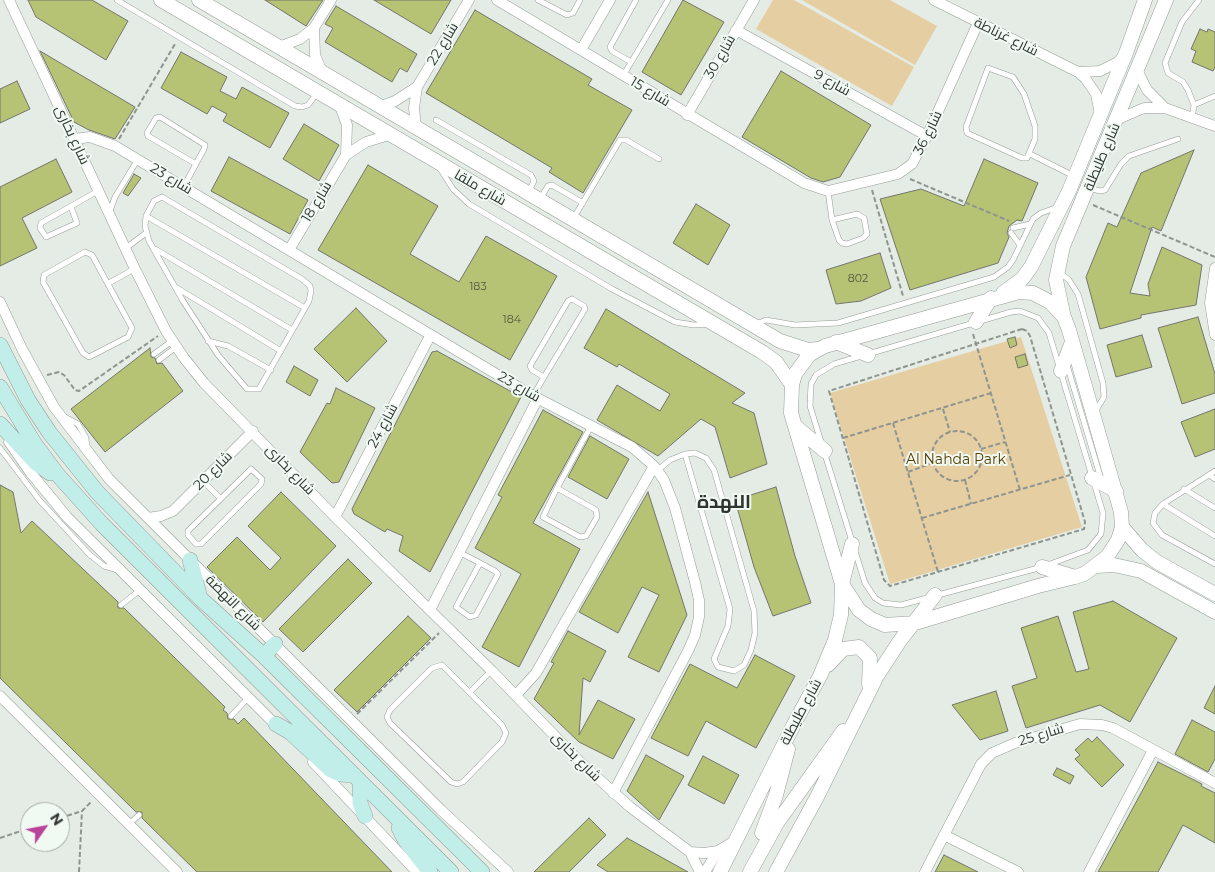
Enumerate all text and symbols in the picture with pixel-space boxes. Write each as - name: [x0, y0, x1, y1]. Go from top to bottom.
- street label: شارع غرناطة: [971, 14, 1041, 60]
- street label: شارع 22: [424, 20, 462, 68]
- street label: شارع 30: [701, 32, 739, 82]
- street label: شارع 9: [811, 66, 853, 100]
- street label: شارع 15: [627, 74, 673, 110]
- street label: شارع بخارى: [51, 103, 93, 167]
- street label: شارع 36: [910, 108, 946, 158]
- street label: شارع طليطلة: [1080, 120, 1124, 194]
- street label: شارع 23: [147, 160, 195, 198]
- street label: شارع ملقا: [451, 166, 509, 210]
- street label: شارع 18: [298, 178, 336, 226]
- house number: 802: [848, 272, 868, 286]
- house number: 183: [469, 280, 487, 294]
- house number: 184: [503, 313, 521, 327]
- street label: شارع 23: [495, 368, 543, 406]
- street label: شارع 24: [364, 401, 402, 451]
- street label: شارع بخارى: [262, 441, 318, 499]
- street label: شارع 20: [190, 448, 236, 494]
- park label: Al Nahda Park: [906, 452, 1006, 468]
- district label: النهدة: [697, 491, 751, 513]
- street label: شارع النهضة: [202, 572, 264, 634]
- street label: شارع طليطلة: [777, 676, 825, 748]
- street label: شارع 25: [1016, 720, 1066, 750]
- street label: شارع بخارى: [548, 729, 604, 785]
- north arrow: [20, 802, 70, 852]
- text: N: [46, 810, 67, 829]

